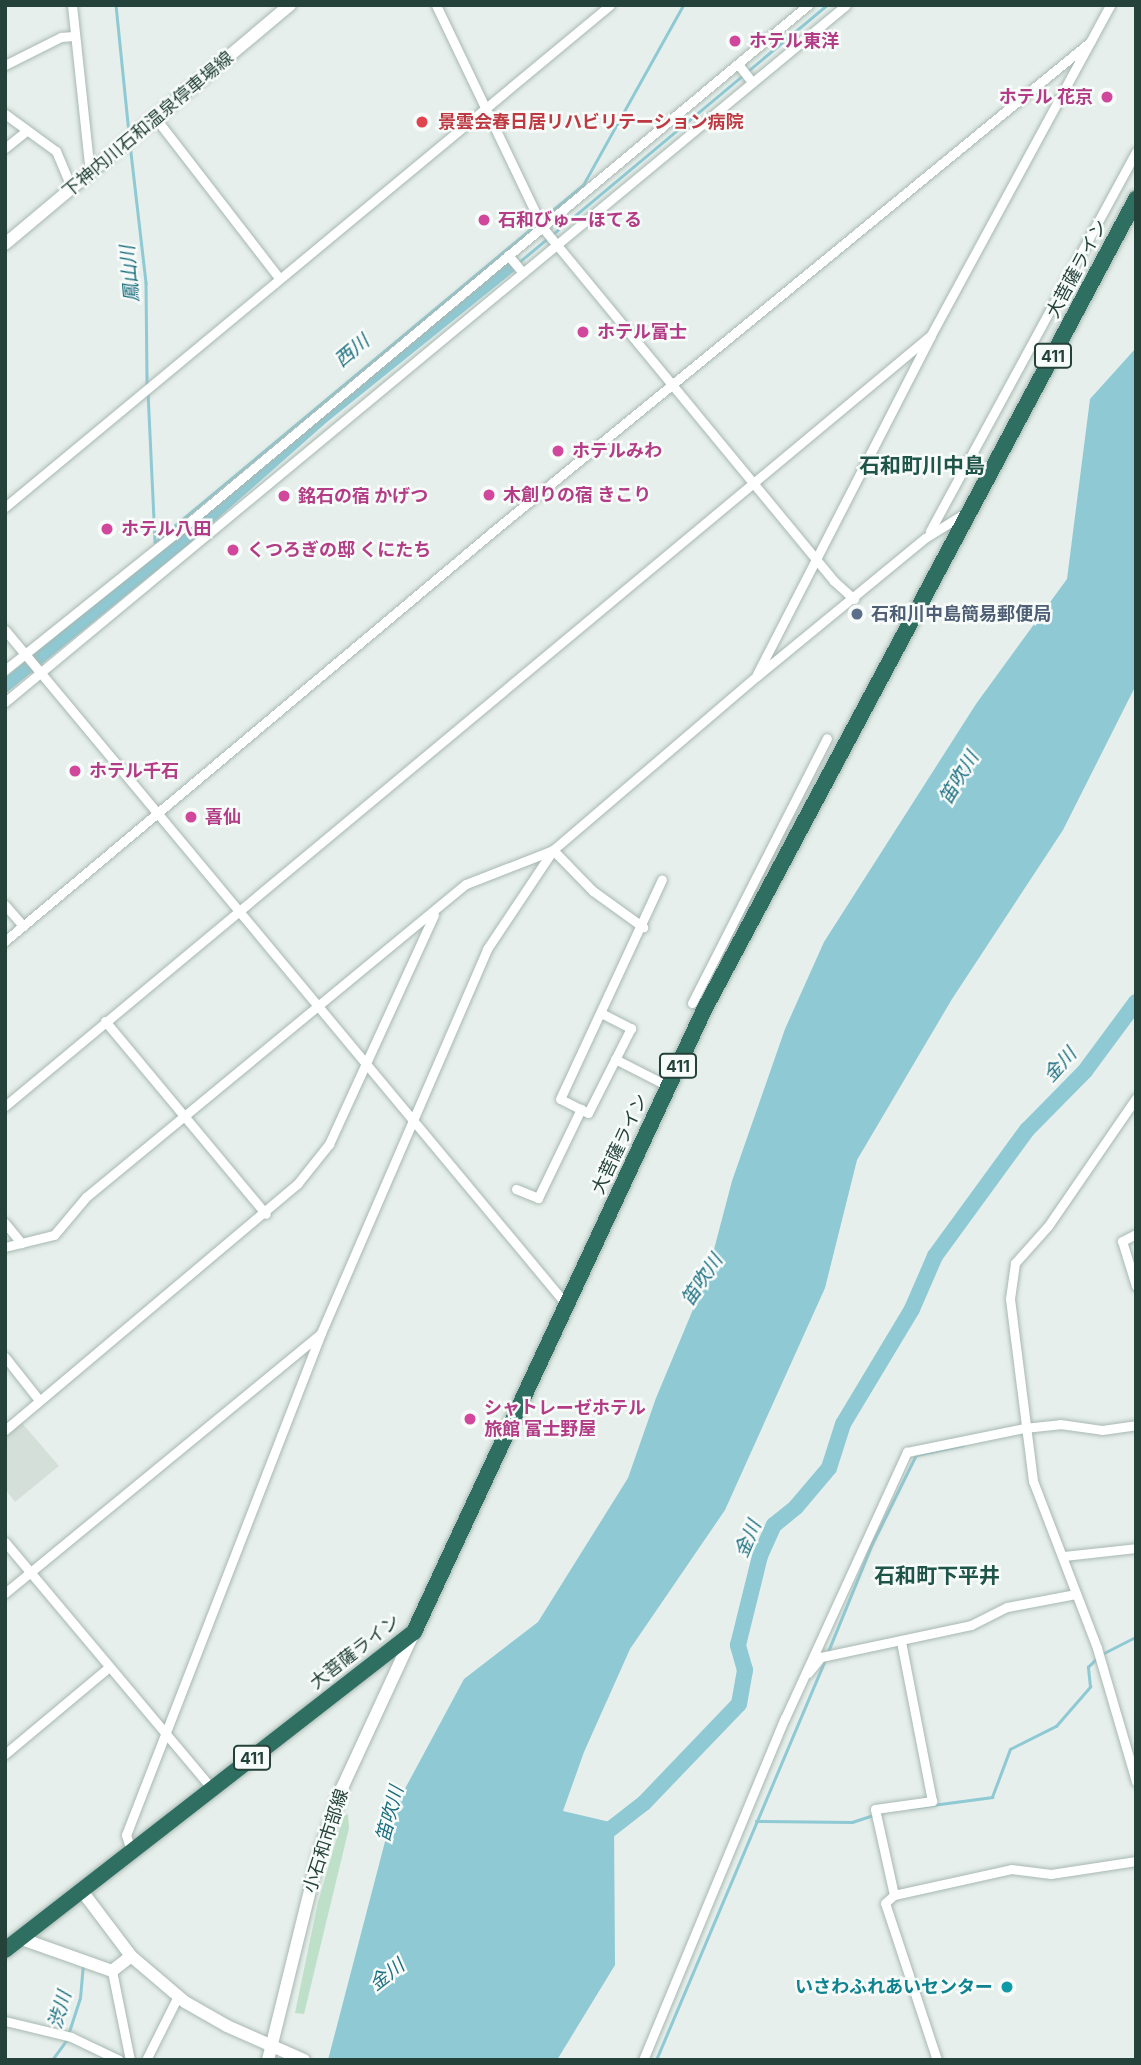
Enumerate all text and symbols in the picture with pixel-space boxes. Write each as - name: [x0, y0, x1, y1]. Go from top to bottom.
- place label: ホテル東洋: [749, 30, 839, 52]
- marker: ホテル東洋: [727, 33, 743, 49]
- street label: 下神内川石和温泉停車場線: [58, 47, 238, 203]
- place label: ホテル 花京: [999, 86, 1093, 108]
- marker: ホテル 花京: [1099, 89, 1115, 105]
- place label: 景雲会春日居リハビリテーション病院: [438, 111, 744, 133]
- marker: 景雲会春日居リハビリテーション病院: [412, 112, 432, 132]
- place label: 石和びゅーほてる: [498, 209, 642, 231]
- marker: 石和びゅーほてる: [476, 212, 492, 228]
- street label: 大菩薩ライン: [1042, 216, 1112, 322]
- water label: 鳳山川: [116, 245, 144, 303]
- place label: ホテル富士: [597, 321, 687, 343]
- marker: ホテル富士: [575, 324, 591, 340]
- water label: 西川: [330, 330, 374, 372]
- road number: 411: [1034, 344, 1072, 368]
- place label: ホテルみわ: [572, 440, 662, 462]
- marker: ホテルみわ: [550, 443, 566, 459]
- district label: 石和町川中島: [859, 453, 985, 479]
- place label: 木創りの宿 きこり: [503, 484, 651, 506]
- place label: 銘石の宿 かげつ: [298, 485, 428, 507]
- marker: 木創りの宿 きこり: [481, 487, 497, 503]
- marker: 銘石の宿 かげつ: [276, 488, 292, 504]
- place label: ホテル八田: [121, 518, 211, 540]
- marker: ホテル八田: [99, 521, 115, 537]
- place label: くつろぎの邸 くにたち: [247, 539, 431, 561]
- marker: くつろぎの邸 くにたち: [225, 542, 241, 558]
- place label: 石和川中島簡易郵便局: [871, 603, 1051, 625]
- marker: 石和川中島簡易郵便局: [849, 606, 865, 622]
- water label: 笛吹川: [935, 748, 983, 808]
- place label: ホテル千石: [89, 760, 179, 782]
- marker: ホテル千石: [67, 763, 83, 779]
- place label: 喜仙: [205, 806, 241, 828]
- marker: 喜仙: [183, 809, 199, 825]
- water label: 金川: [1039, 1043, 1081, 1087]
- road number: 411: [659, 1054, 697, 1078]
- street label: 大菩薩ライン: [587, 1090, 653, 1198]
- water label: 笛吹川: [677, 1250, 727, 1310]
- place label: シャトレーゼホテル 旅館 富士野屋: [484, 1398, 646, 1440]
- marker: シャトレーゼホテル 旅館 富士野屋: [462, 1411, 478, 1427]
- water label: 金川: [730, 1517, 766, 1561]
- district label: 石和町下平井: [874, 1563, 1000, 1589]
- street label: 大菩薩ライン: [306, 1610, 404, 1694]
- road number: 411: [233, 1746, 271, 1770]
- water label: 笛吹川: [372, 1784, 408, 1844]
- street label: 小石和市部線: [299, 1786, 353, 1896]
- water label: 金川: [365, 1954, 409, 1996]
- place label: いさわふれあいセンター: [795, 1976, 993, 1998]
- marker: いさわふれあいセンター: [999, 1979, 1015, 1995]
- water label: 渋川: [44, 1989, 76, 2031]

